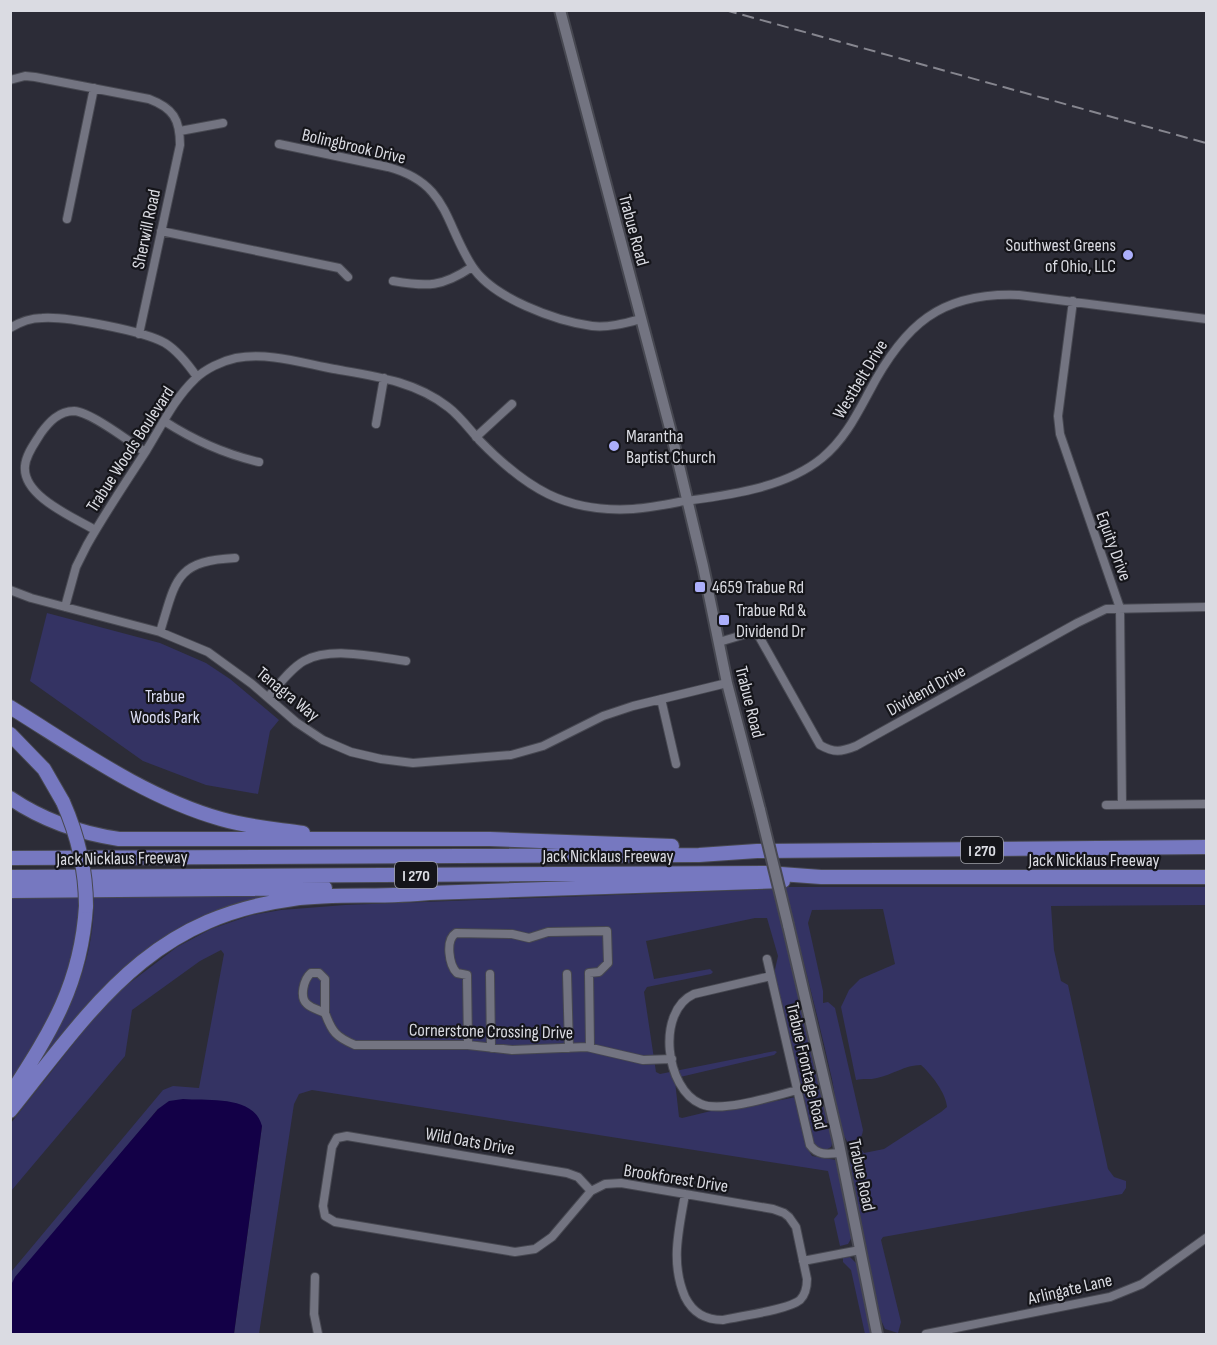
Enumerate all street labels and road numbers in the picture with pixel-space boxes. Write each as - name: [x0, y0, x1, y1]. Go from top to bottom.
- street label: Bolingbrook Drive: [300, 124, 408, 169]
- street label: Sherwill Road: [128, 187, 165, 271]
- street label: Trabue Road: [614, 192, 653, 268]
- street label: Westbelt Drive: [829, 336, 892, 423]
- street label: Trabue Woods Boulevard: [82, 383, 179, 516]
- street label: Equity Drive: [1091, 509, 1136, 584]
- street label: Dividend Drive: [883, 660, 969, 721]
- street label: Tenagra Way: [252, 663, 323, 726]
- street label: Trabue Road: [731, 664, 769, 740]
- road number: I 270: [961, 837, 1003, 863]
- street label: Jack Nicklaus Freeway: [541, 846, 674, 867]
- street label: Jack Nicklaus Freeway: [55, 847, 188, 870]
- street label: Jack Nicklaus Freeway: [1027, 850, 1160, 871]
- road number: I 270: [395, 862, 437, 888]
- street label: Trabue Frontage Road: [782, 1001, 831, 1132]
- street label: Cornerstone Crossing Drive: [409, 1020, 573, 1043]
- street label: Wild Oats Drive: [424, 1123, 516, 1160]
- street label: Trabue Road: [844, 1137, 879, 1213]
- street label: Brookforest Drive: [622, 1160, 730, 1197]
- street label: Arlingate Lane: [1025, 1270, 1114, 1310]

